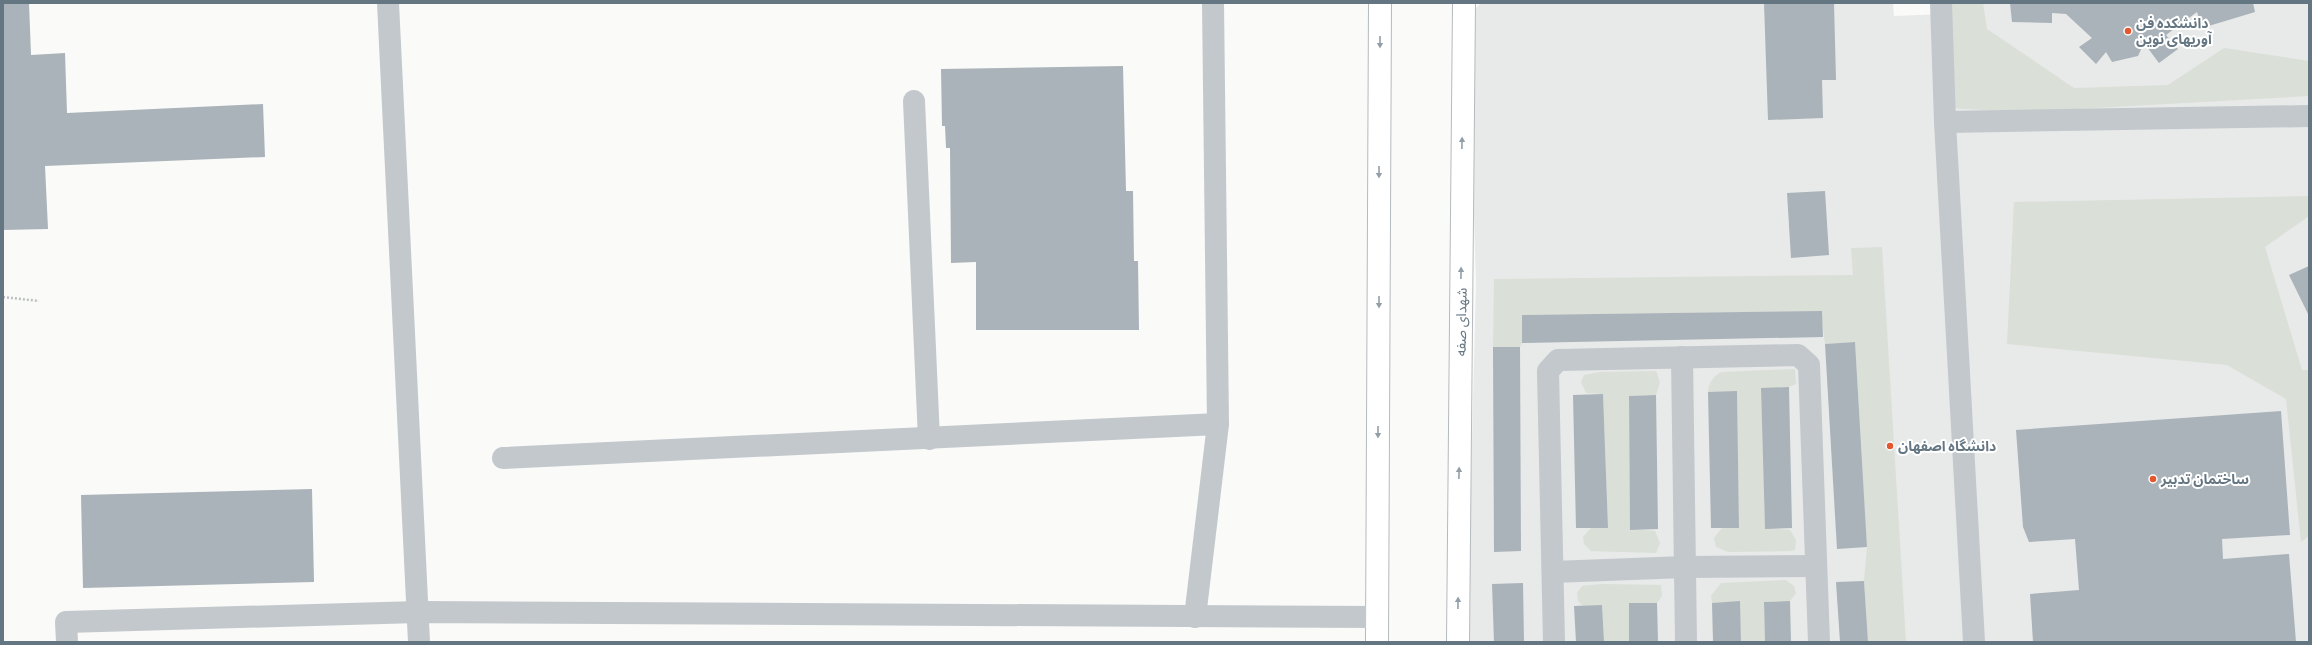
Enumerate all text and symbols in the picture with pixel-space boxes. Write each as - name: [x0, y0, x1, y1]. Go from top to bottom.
- place label: دانشکده فن آوریهای نوین: [2136, 14, 2212, 48]
- marker: دانشکده فن آوریهای نوین: [2123, 26, 2133, 36]
- one-way arrow: [1377, 36, 1383, 49]
- one-way arrow: [1459, 136, 1465, 149]
- one-way arrow: [1376, 166, 1382, 179]
- one-way arrow: [1458, 266, 1464, 279]
- street label: شهدای صفه: [1451, 288, 1471, 356]
- one-way arrow: [1376, 296, 1382, 309]
- one-way arrow: [1375, 426, 1381, 439]
- place label: دانشگاه اصفهان: [1898, 437, 1996, 454]
- marker: دانشگاه اصفهان: [1885, 441, 1895, 451]
- one-way arrow: [1456, 466, 1462, 479]
- place label: ساختمان تدبیر: [2160, 470, 2249, 488]
- marker: ساختمان تدبیر: [2148, 474, 2158, 484]
- one-way arrow: [1455, 596, 1461, 609]

